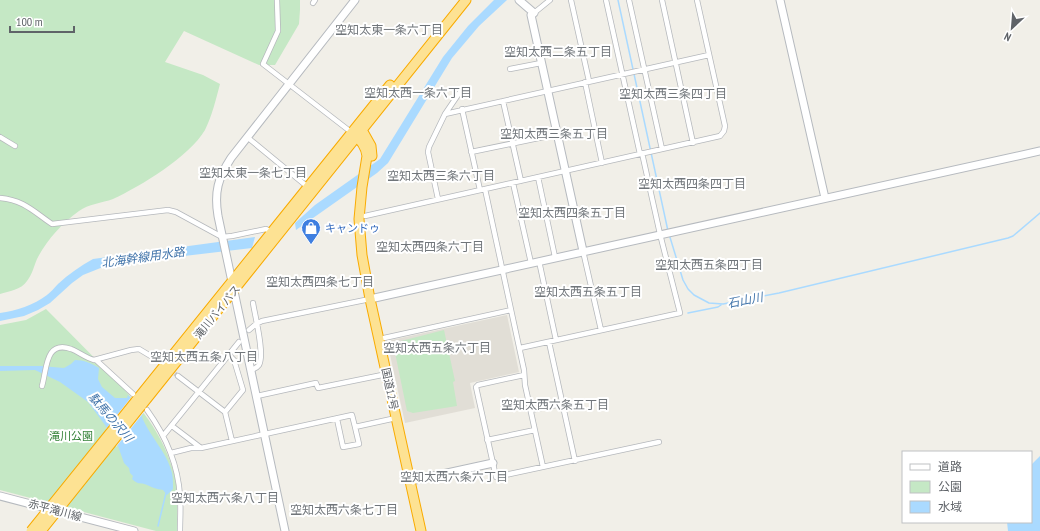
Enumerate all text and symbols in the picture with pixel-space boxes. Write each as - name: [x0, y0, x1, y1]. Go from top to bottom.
- scale bar: [10, 8, 74, 34]
- north arrow: [992, 8, 1032, 48]
- text: 100 m: [16, 14, 43, 29]
- district label: 空知太東一条六丁目: [335, 22, 443, 37]
- text: N: [1002, 29, 1013, 45]
- district label: 空知太西二条五丁目: [504, 44, 612, 59]
- district label: 空知太西一条六丁目: [364, 85, 472, 100]
- district label: 空知太西三条四丁目: [619, 86, 727, 101]
- district label: 空知太西三条五丁目: [500, 126, 608, 141]
- district label: 空知太東一条七丁目: [199, 165, 307, 180]
- district label: 空知太西三条六丁目: [387, 168, 495, 183]
- district label: 空知太西四条四丁目: [638, 176, 746, 191]
- district label: 空知太西四条五丁目: [518, 205, 626, 220]
- shop icon: キャンドゥ: [300, 217, 322, 245]
- place label: キャンドゥ: [325, 221, 380, 235]
- district label: 空知太西四条六丁目: [376, 239, 484, 254]
- water label: 北海幹線用水路: [100, 244, 187, 270]
- district label: 空知太西五条四丁目: [655, 257, 763, 272]
- district label: 空知太西四条七丁目: [266, 274, 374, 289]
- street label: 滝川バイパス: [191, 282, 243, 342]
- district label: 空知太西五条五丁目: [534, 284, 642, 299]
- water label: 石山川: [726, 289, 766, 311]
- district label: 空知太西五条六丁目: [383, 340, 491, 355]
- district label: 空知太西五条八丁目: [150, 349, 258, 364]
- street label: 国道12号: [379, 367, 401, 411]
- water label: 駄馬の沢川: [86, 389, 138, 446]
- district label: 空知太西六条五丁目: [501, 397, 609, 412]
- park label: 滝川公園: [49, 429, 93, 443]
- legend: [902, 451, 1032, 523]
- text: 道路: [938, 459, 962, 474]
- district label: 空知太西六条六丁目: [400, 469, 508, 484]
- text: 公園: [938, 479, 962, 494]
- district label: 空知太西六条八丁目: [171, 490, 279, 505]
- street label: 赤平滝川線: [27, 496, 83, 524]
- text: 水域: [938, 499, 962, 514]
- district label: 空知太西六条七丁目: [290, 502, 398, 517]

